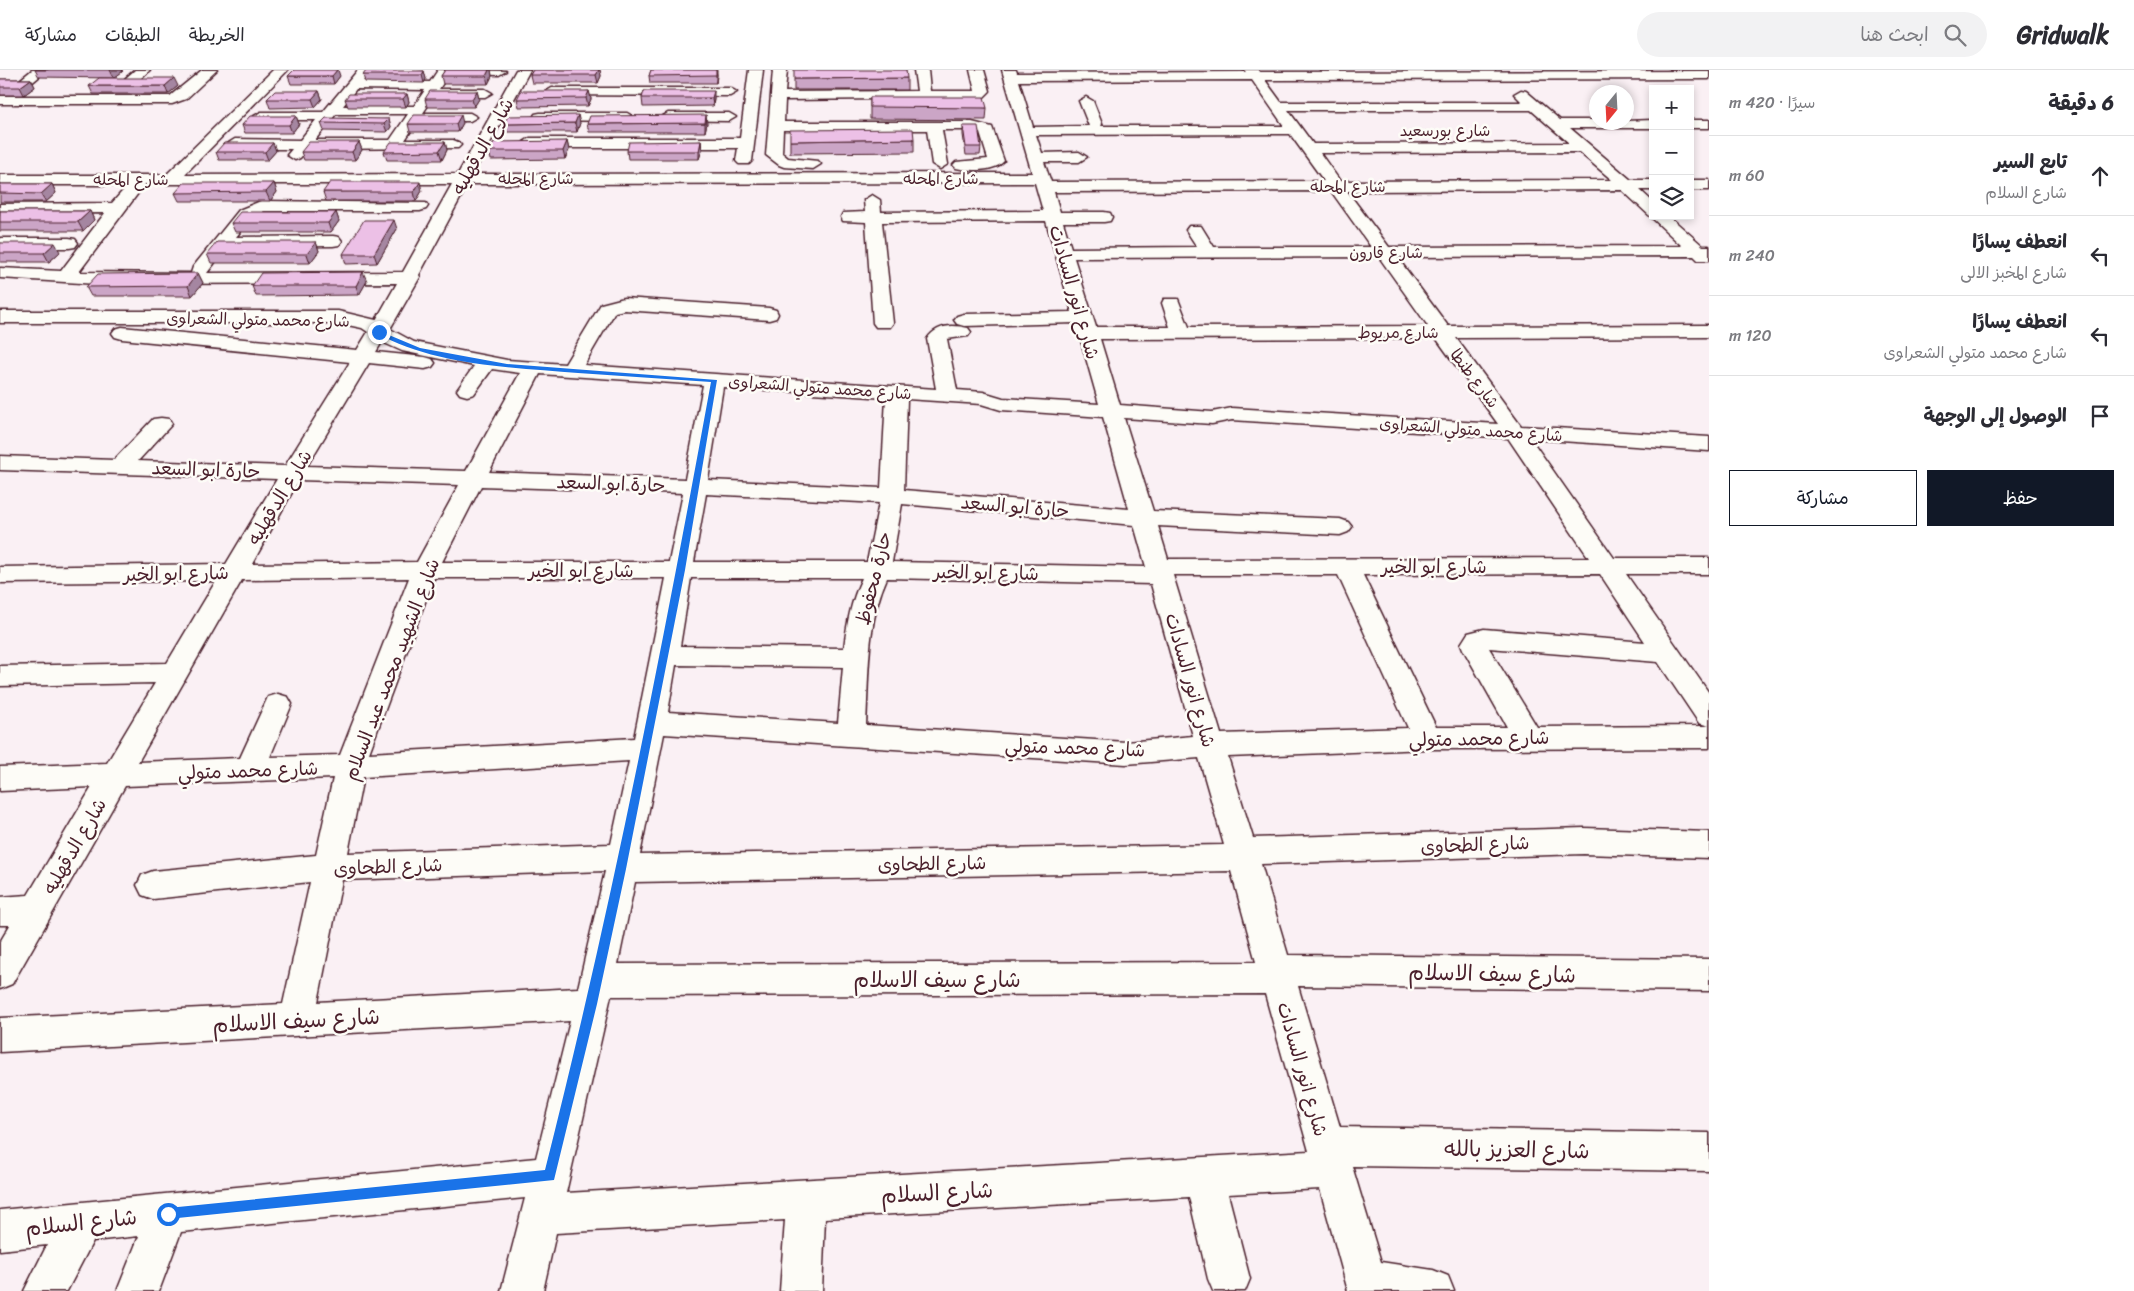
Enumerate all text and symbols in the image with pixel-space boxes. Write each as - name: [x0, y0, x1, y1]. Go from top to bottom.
- search box: [1637, 12, 1987, 57]
- text: Gridwalk: [2017, 14, 2109, 56]
- text: ابحث هنا: [1860, 18, 1929, 51]
- text: مشاركة: [25, 19, 77, 51]
- text: الطبقات: [105, 19, 161, 51]
- text: الخريطة: [189, 19, 245, 51]
- icon: search: [1941, 21, 1969, 49]
- text: 6 دقيقة: [2048, 84, 2114, 122]
- north arrow: [1589, 85, 1634, 130]
- map controls: [1649, 85, 1694, 220]
- button: +: [1649, 85, 1694, 130]
- text: سيرًا · 420 m: [1729, 88, 1815, 117]
- street label: شارع الدقهليه: [442, 91, 523, 201]
- street label: شارع بورسعيد: [1400, 116, 1490, 145]
- button: −: [1649, 130, 1694, 175]
- text: تابع السير: [1994, 145, 2067, 178]
- text: 60 m: [1729, 161, 1765, 190]
- icon: ahead: [2086, 162, 2114, 190]
- street label: شارع المحله: [498, 164, 574, 193]
- street label: شارع المحله: [903, 164, 979, 193]
- street label: شارع المحله: [93, 165, 169, 194]
- street label: شارع المحله: [1310, 172, 1386, 201]
- button: layers: [1649, 175, 1694, 220]
- text: شارع السلام: [1985, 178, 2067, 207]
- street label: شارع انور السادات: [1040, 221, 1110, 363]
- text: انعطف يسارًا: [1972, 225, 2067, 258]
- street label: شارع قارون: [1349, 238, 1423, 267]
- text: 240 m: [1729, 241, 1775, 270]
- icon: left: [2086, 242, 2114, 270]
- text: شارع المخبز الالى: [1960, 258, 2067, 287]
- street label: شارع محمد متولي الشعراوى: [166, 303, 350, 336]
- text: انعطف يسارًا: [1972, 305, 2067, 338]
- street label: شارع مريوط: [1357, 318, 1439, 347]
- route end: [368, 321, 391, 344]
- text: 120 m: [1729, 321, 1772, 350]
- icon: left: [2086, 322, 2114, 350]
- text: شارع محمد متولي الشعراوى: [1883, 338, 2067, 367]
- street label: شارع طنطا: [1442, 342, 1507, 415]
- street label: شارع محمد متولي الشعراوى: [727, 367, 913, 408]
- text: الوصول إلى الوجهة: [1924, 399, 2067, 432]
- icon: arrive: [2086, 402, 2114, 430]
- street label: شارع محمد متولي الشعراوى: [1378, 409, 1564, 450]
- street label: شارع الدقهليه: [238, 443, 321, 552]
- street label: حارة ابو السعد: [151, 451, 261, 488]
- street label: حارة ابو السعد: [556, 465, 666, 502]
- button: مشاركة: [1729, 470, 1917, 526]
- button: حفظ: [1927, 470, 2114, 526]
- street label: حارة ابو السعد: [959, 485, 1071, 528]
- street label: حارة محفوظ: [846, 528, 901, 628]
- street label: شارع ابو الخير: [1379, 550, 1487, 583]
- street label: شارع الشهيد محمد عبد السلام: [334, 553, 449, 785]
- street label: شارع ابو الخير: [526, 554, 634, 587]
- street label: شارع ابو الخير: [931, 555, 1039, 590]
- street label: شارع ابو الخير: [121, 556, 229, 591]
- street label: شارع انور السادات: [1156, 609, 1226, 751]
- street label: شارع محمد متولي: [1408, 721, 1550, 756]
- street label: شارع محمد متولي: [1004, 729, 1146, 766]
- street label: شارع محمد متولي: [177, 752, 319, 789]
- street label: شارع الدقهليه: [33, 792, 115, 901]
- street label: شارع الطحاوى: [1420, 826, 1530, 863]
- street label: شارع الطحاوى: [877, 846, 987, 881]
- street label: شارع الطحاوى: [333, 848, 443, 885]
- street label: شارع سيف الاسلام: [1408, 953, 1576, 994]
- street label: شارع سيف الاسلام: [853, 960, 1021, 999]
- street label: شارع سيف الاسلام: [211, 997, 381, 1044]
- street label: شارع انور السادات: [1268, 998, 1338, 1140]
- street label: شارع العزيز بالله: [1444, 1129, 1590, 1170]
- street label: شارع السلام: [880, 1170, 994, 1215]
- street label: شارع السلام: [23, 1197, 139, 1248]
- route start: [157, 1203, 180, 1226]

